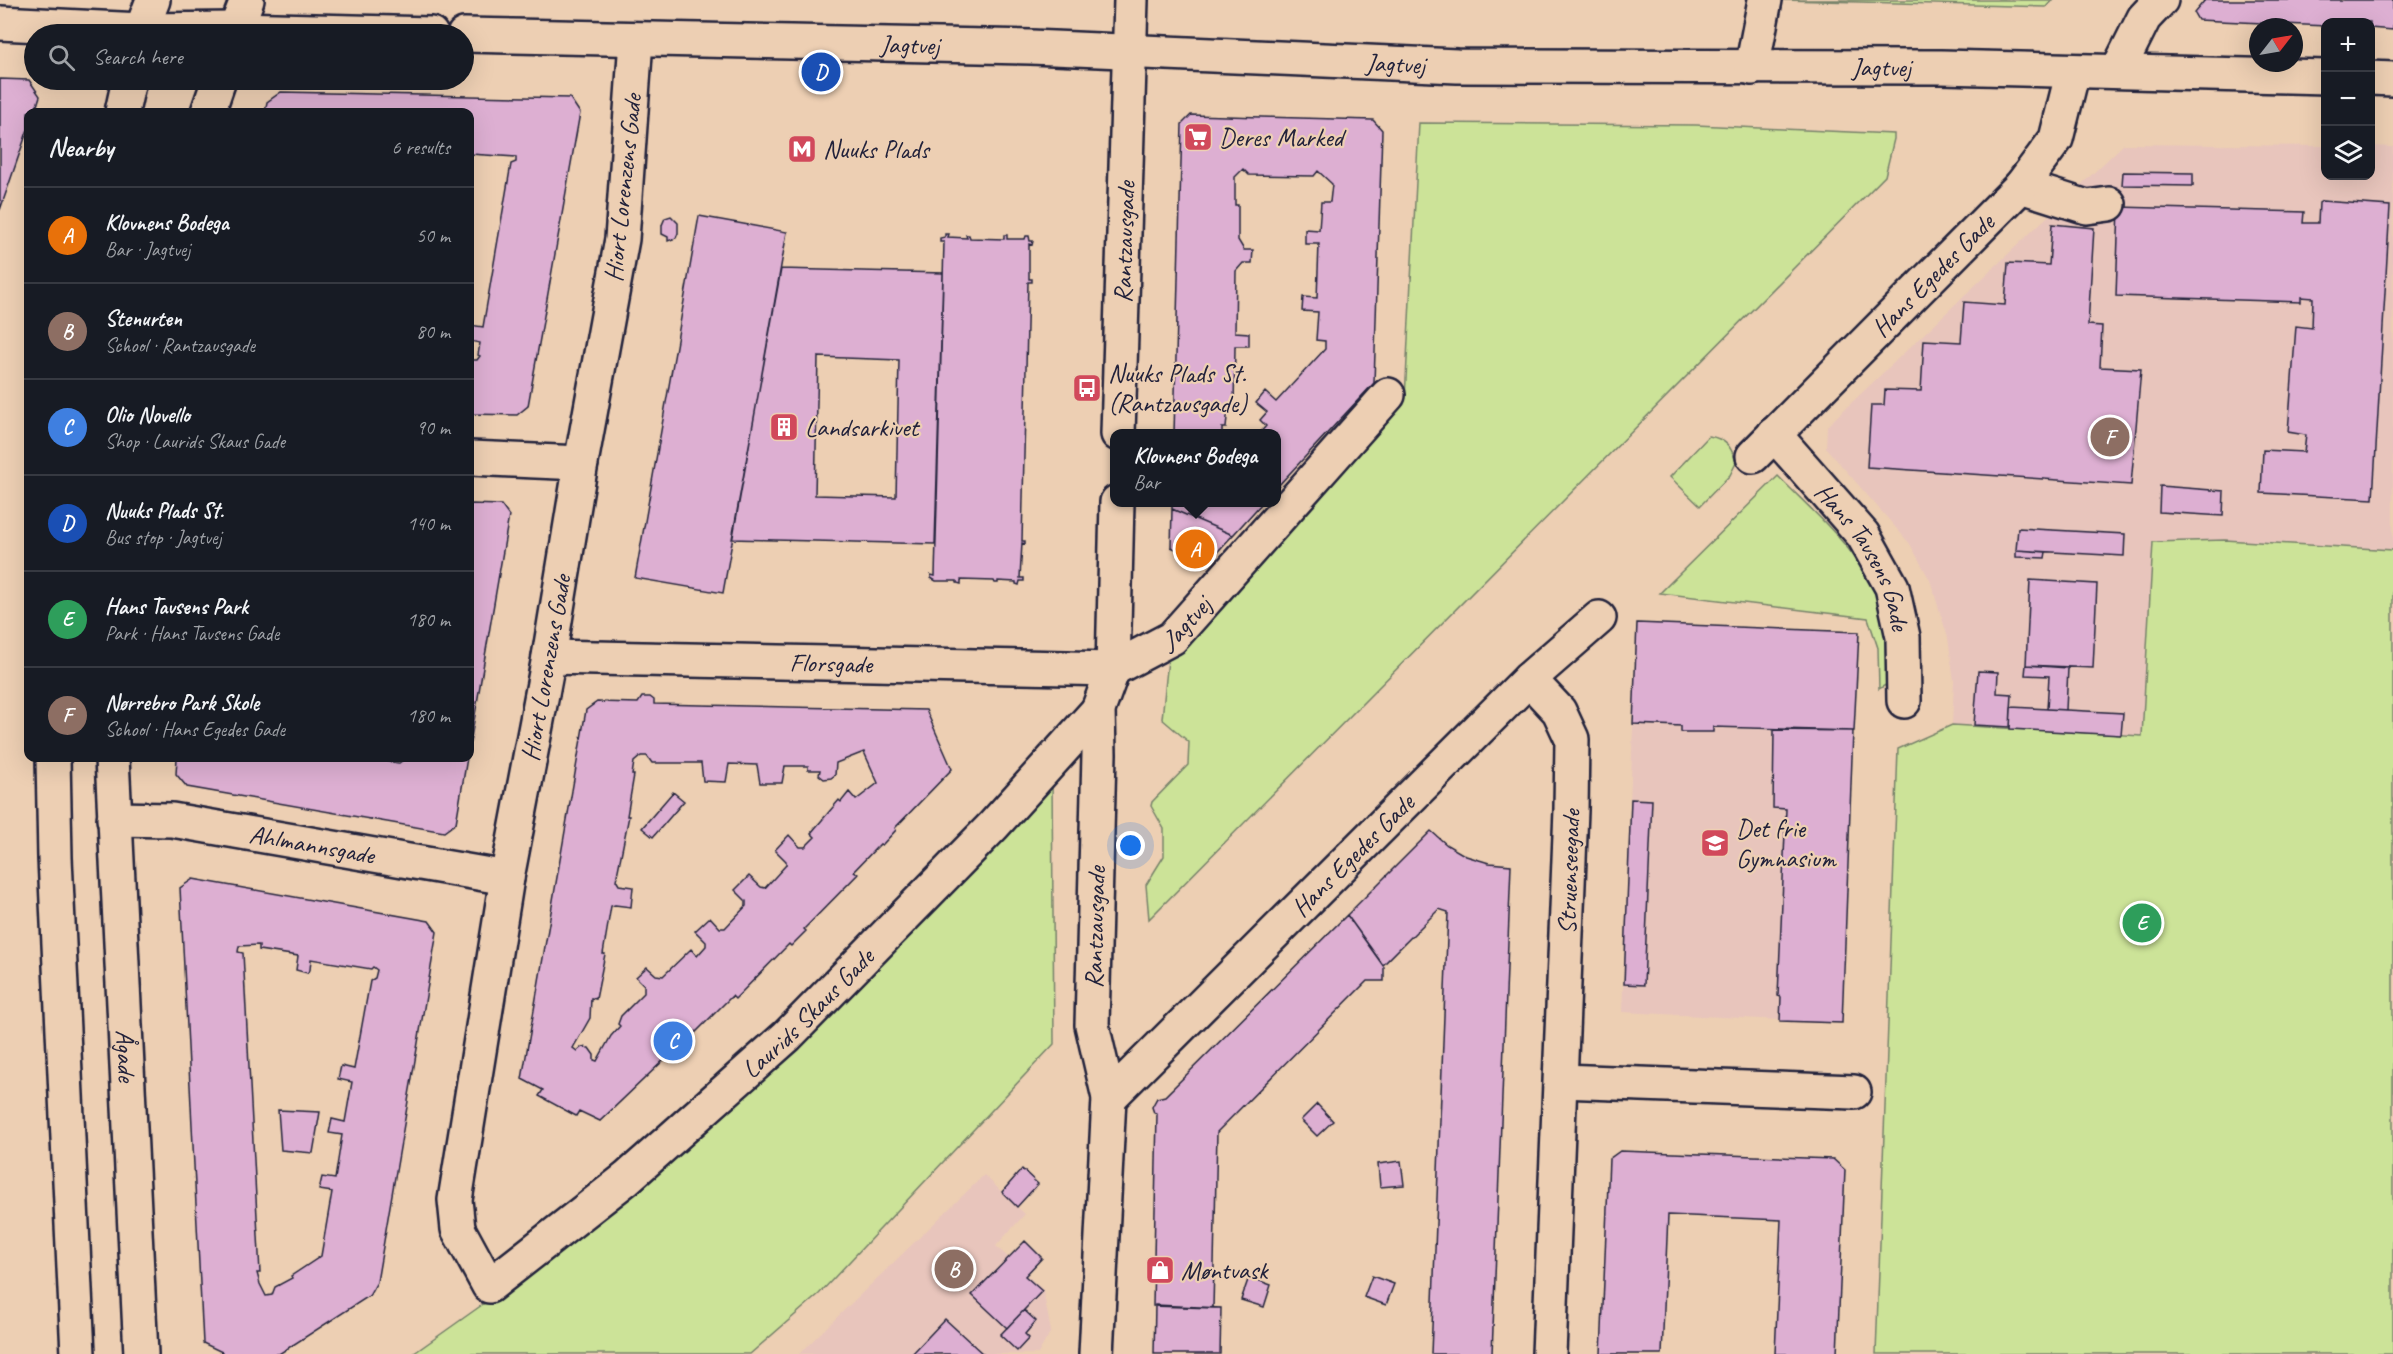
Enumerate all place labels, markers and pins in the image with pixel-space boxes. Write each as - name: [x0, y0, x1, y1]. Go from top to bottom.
- pin: D: [802, 50, 840, 94]
- supermarket icon: Deres Marked: [1182, 121, 1214, 153]
- place label: Deres Marked: [1219, 121, 1347, 154]
- metro station icon: Nuuks Plads: [786, 133, 818, 165]
- place label: Nuuks Plads: [823, 133, 931, 166]
- place label: Nuuks Plads St. (Rantzausgade): [1108, 357, 1248, 420]
- bus stop icon: Nuuks Plads St. (Rantzausgade): [1071, 372, 1103, 404]
- building icon: Landsarkivet: [768, 411, 800, 443]
- place label: Landsarkivet: [805, 411, 920, 444]
- pin: F: [2090, 414, 2130, 460]
- pin: A: [1176, 526, 1214, 572]
- place label: Det frie Gymnasium: [1736, 812, 1838, 875]
- school or university icon: Det frie Gymnasium: [1699, 827, 1731, 859]
- pin: E: [2122, 900, 2162, 946]
- pin: C: [654, 1018, 692, 1064]
- pin: B: [934, 1246, 974, 1292]
- shop icon: Møntvask: [1144, 1254, 1176, 1286]
- place label: Møntvask: [1181, 1254, 1269, 1287]

